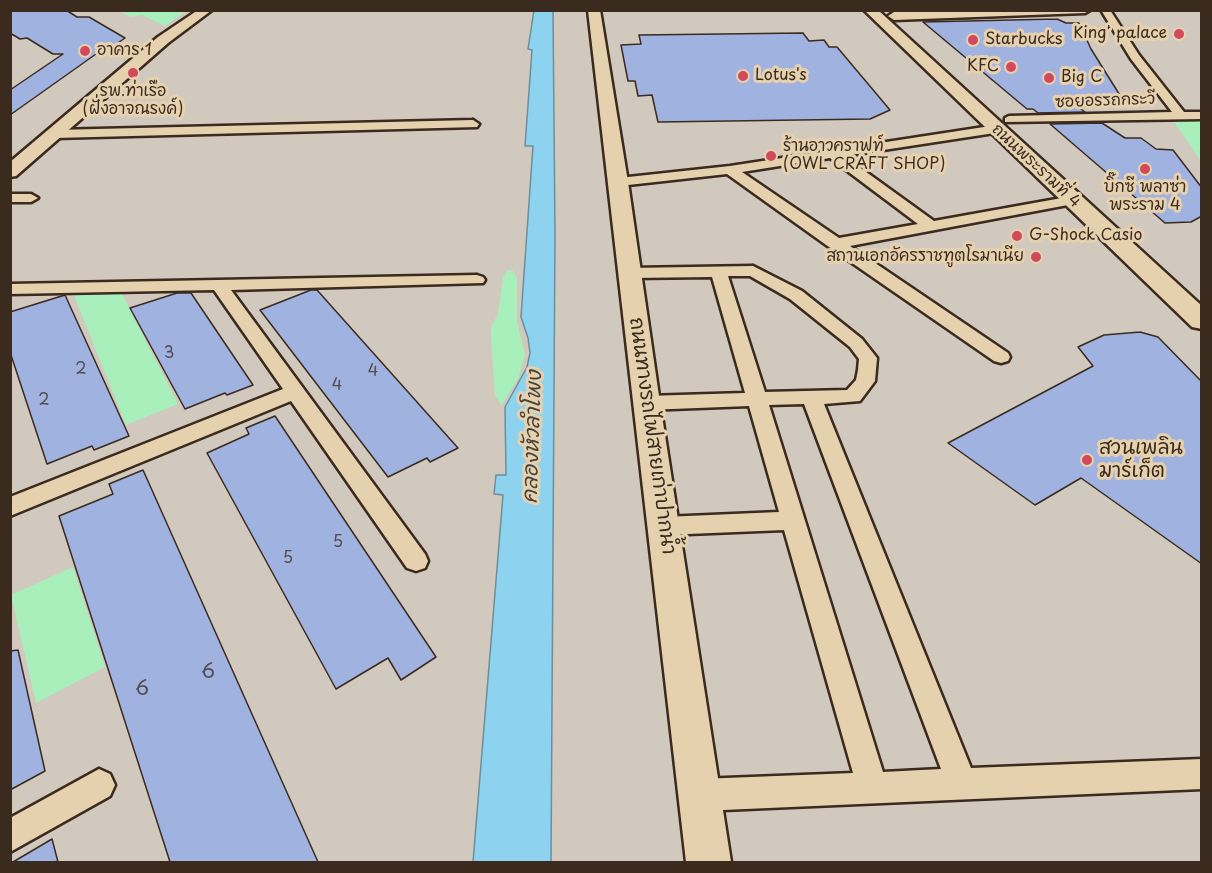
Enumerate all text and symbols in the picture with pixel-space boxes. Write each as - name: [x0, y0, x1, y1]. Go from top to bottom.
- place label: King' palace: [1073, 24, 1167, 44]
- marker: King' palace: [1172, 27, 1186, 41]
- place label: Starbucks: [985, 30, 1062, 50]
- marker: Starbucks: [966, 33, 980, 47]
- place label: อาคาร 1: [97, 41, 152, 61]
- marker: อาคาร 1: [78, 44, 92, 58]
- place label: KFC: [967, 57, 999, 77]
- marker: KFC: [1004, 60, 1018, 74]
- marker: รพ.ท่าเรือ (ฝั่งอาจณรงค์): [126, 66, 140, 80]
- place label: Lotus's: [755, 66, 807, 86]
- place label: Big C: [1061, 68, 1103, 88]
- marker: Lotus's: [736, 69, 750, 83]
- marker: Big C: [1042, 71, 1056, 85]
- place label: รพ.ท่าเรือ (ฝั่งอาจณรงค์): [83, 82, 183, 120]
- street label: ซอยอรรถกระวี: [1055, 90, 1155, 112]
- street label: ถนนพระรามที่ 4: [988, 120, 1084, 212]
- place label: ร้านอาวคราฟท์ (OWL CRAFT SHOP): [783, 137, 945, 175]
- marker: ร้านอาวคราฟท์ (OWL CRAFT SHOP): [764, 149, 778, 163]
- marker: บิ๊กซี พลาซ่า พระราม 4: [1138, 162, 1152, 176]
- place label: บิ๊กซี พลาซ่า พระราม 4: [1104, 178, 1186, 216]
- place label: G-Shock Casio: [1029, 226, 1142, 246]
- marker: G-Shock Casio: [1010, 229, 1024, 243]
- place label: สถานเอกอัครราชทูตโรมาเนีย: [827, 247, 1024, 267]
- marker: สถานเอกอัครราชทูตโรมาเนีย: [1029, 250, 1043, 264]
- street label: ถนนทางรถไฟสายเก่าปากน้ำ: [623, 316, 681, 556]
- house number: 3: [164, 344, 174, 364]
- house number: 2: [75, 360, 87, 380]
- house number: 4: [368, 362, 378, 382]
- water label: คลองหัวลำโพง: [518, 370, 548, 504]
- house number: 4: [332, 376, 342, 396]
- house number: 2: [38, 391, 50, 411]
- place label: สวนเพลิน มาร์เก็ต: [1099, 436, 1183, 483]
- marker: สวนเพลิน มาร์เก็ต: [1080, 453, 1094, 467]
- house number: 5: [333, 533, 343, 553]
- house number: 5: [283, 549, 293, 569]
- house number: 6: [201, 660, 215, 684]
- house number: 6: [135, 677, 149, 701]

